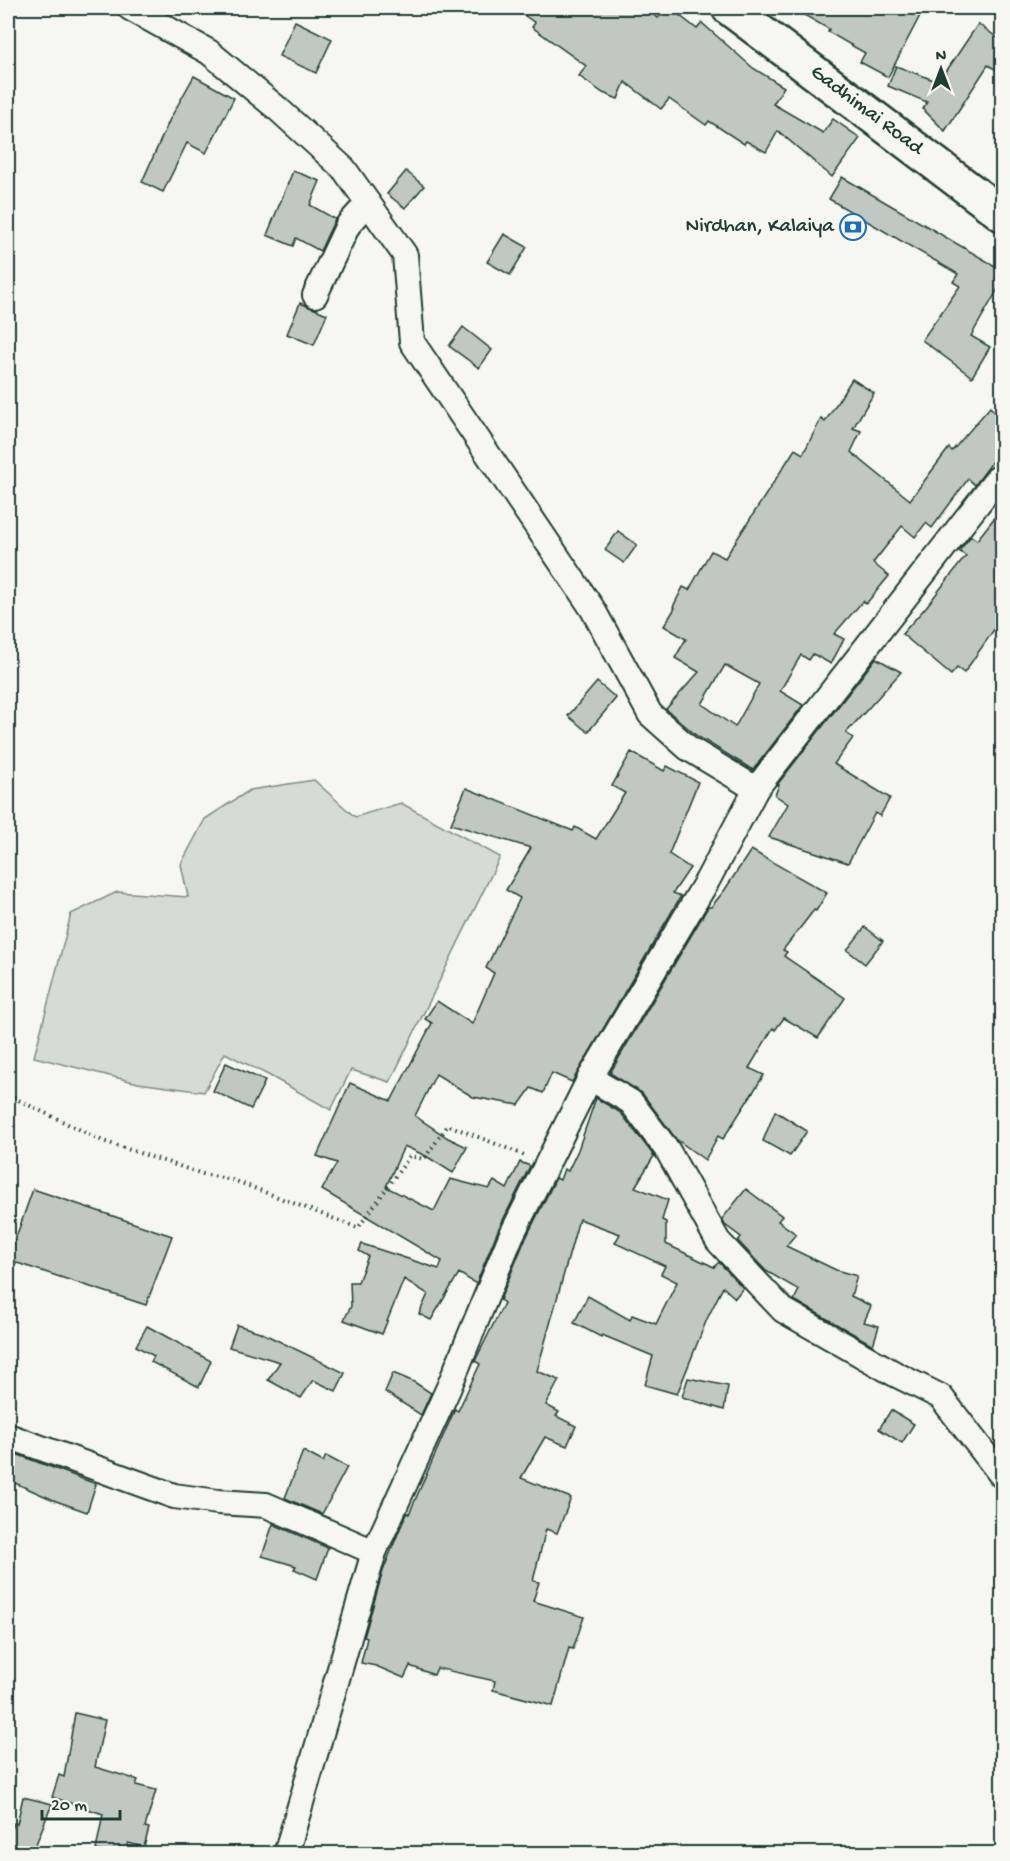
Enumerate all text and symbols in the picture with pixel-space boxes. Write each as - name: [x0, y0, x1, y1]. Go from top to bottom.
- north arrow: [911, 39, 971, 99]
- text: N: [936, 48, 947, 67]
- street label: Gadhimai Road: [805, 60, 929, 163]
- bank icon: Nirdhan, Kalaiya: [838, 212, 868, 242]
- place label: Nirdhan, Kalaiya: [685, 215, 835, 240]
- scale bar: [42, 1783, 120, 1821]
- text: 20 m: [51, 1796, 87, 1817]

